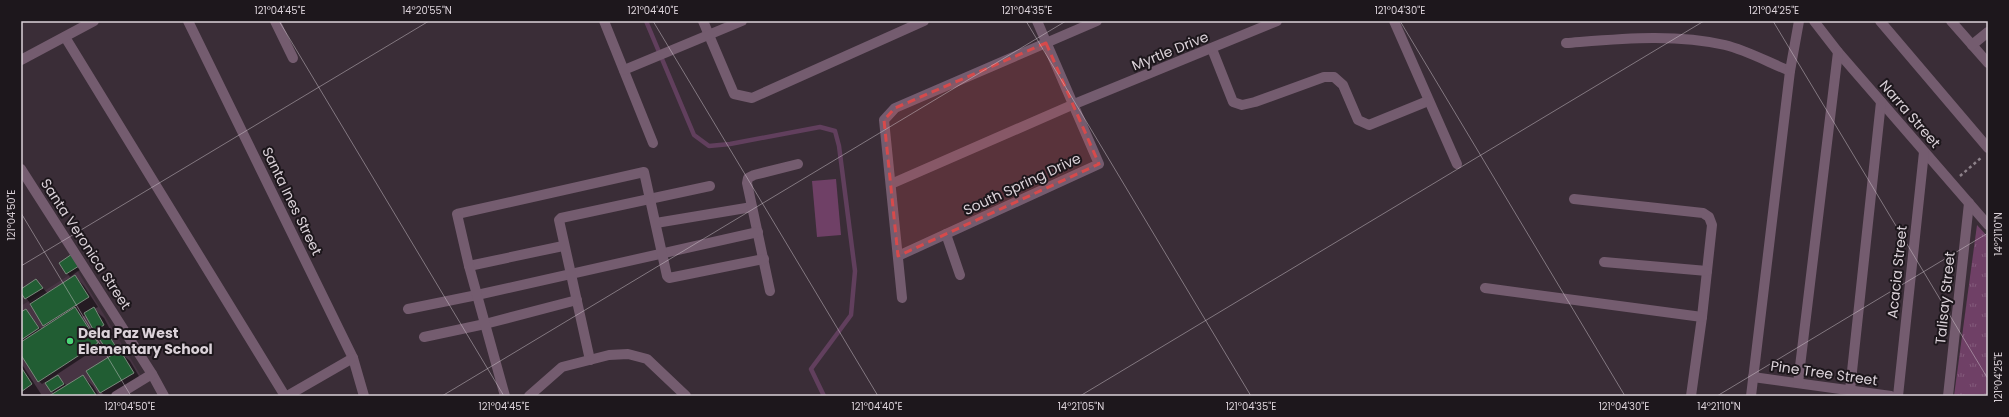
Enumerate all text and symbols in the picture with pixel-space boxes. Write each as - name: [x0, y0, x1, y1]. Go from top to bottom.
- text: 121°04'45"E: [254, 3, 306, 18]
- text: 14°20'55"N: [402, 3, 452, 18]
- text: 121°04'40"E: [627, 3, 679, 18]
- text: 121°04'35"E: [1002, 3, 1052, 18]
- text: 121°04'30"E: [1375, 3, 1425, 18]
- text: 121°04'25"E: [1749, 3, 1799, 18]
- street label: Myrtle Drive: [1129, 26, 1212, 75]
- street label: Narra Street: [1875, 76, 1945, 152]
- street label: Santa Ines Street: [257, 144, 327, 258]
- street label: South Spring Drive: [960, 148, 1084, 220]
- street label: Santa Veronica Street: [36, 175, 136, 313]
- text: 121°04'50"E: [4, 189, 19, 241]
- text: 14°21'10"N: [1991, 212, 2006, 256]
- street label: Acacia Street: [1882, 224, 1912, 320]
- street label: Talisay Street: [1930, 251, 1960, 345]
- place label: Dela Paz West Elementary School: [78, 323, 213, 359]
- marker: Dela Paz West Elementary School: [65, 336, 75, 346]
- text: 121°04'25"E: [1991, 352, 2006, 402]
- street label: Pine Tree Street: [1769, 356, 1879, 390]
- text: 121°04'50"E: [104, 399, 156, 414]
- text: 121°04'45"E: [478, 399, 530, 414]
- text: 121°04'40"E: [851, 399, 903, 414]
- text: 14°21'05"N: [1058, 399, 1104, 414]
- text: 121°04'35"E: [1226, 399, 1276, 414]
- text: 121°04'30"E: [1599, 399, 1649, 414]
- text: 14°21'10"N: [1697, 399, 1741, 414]

